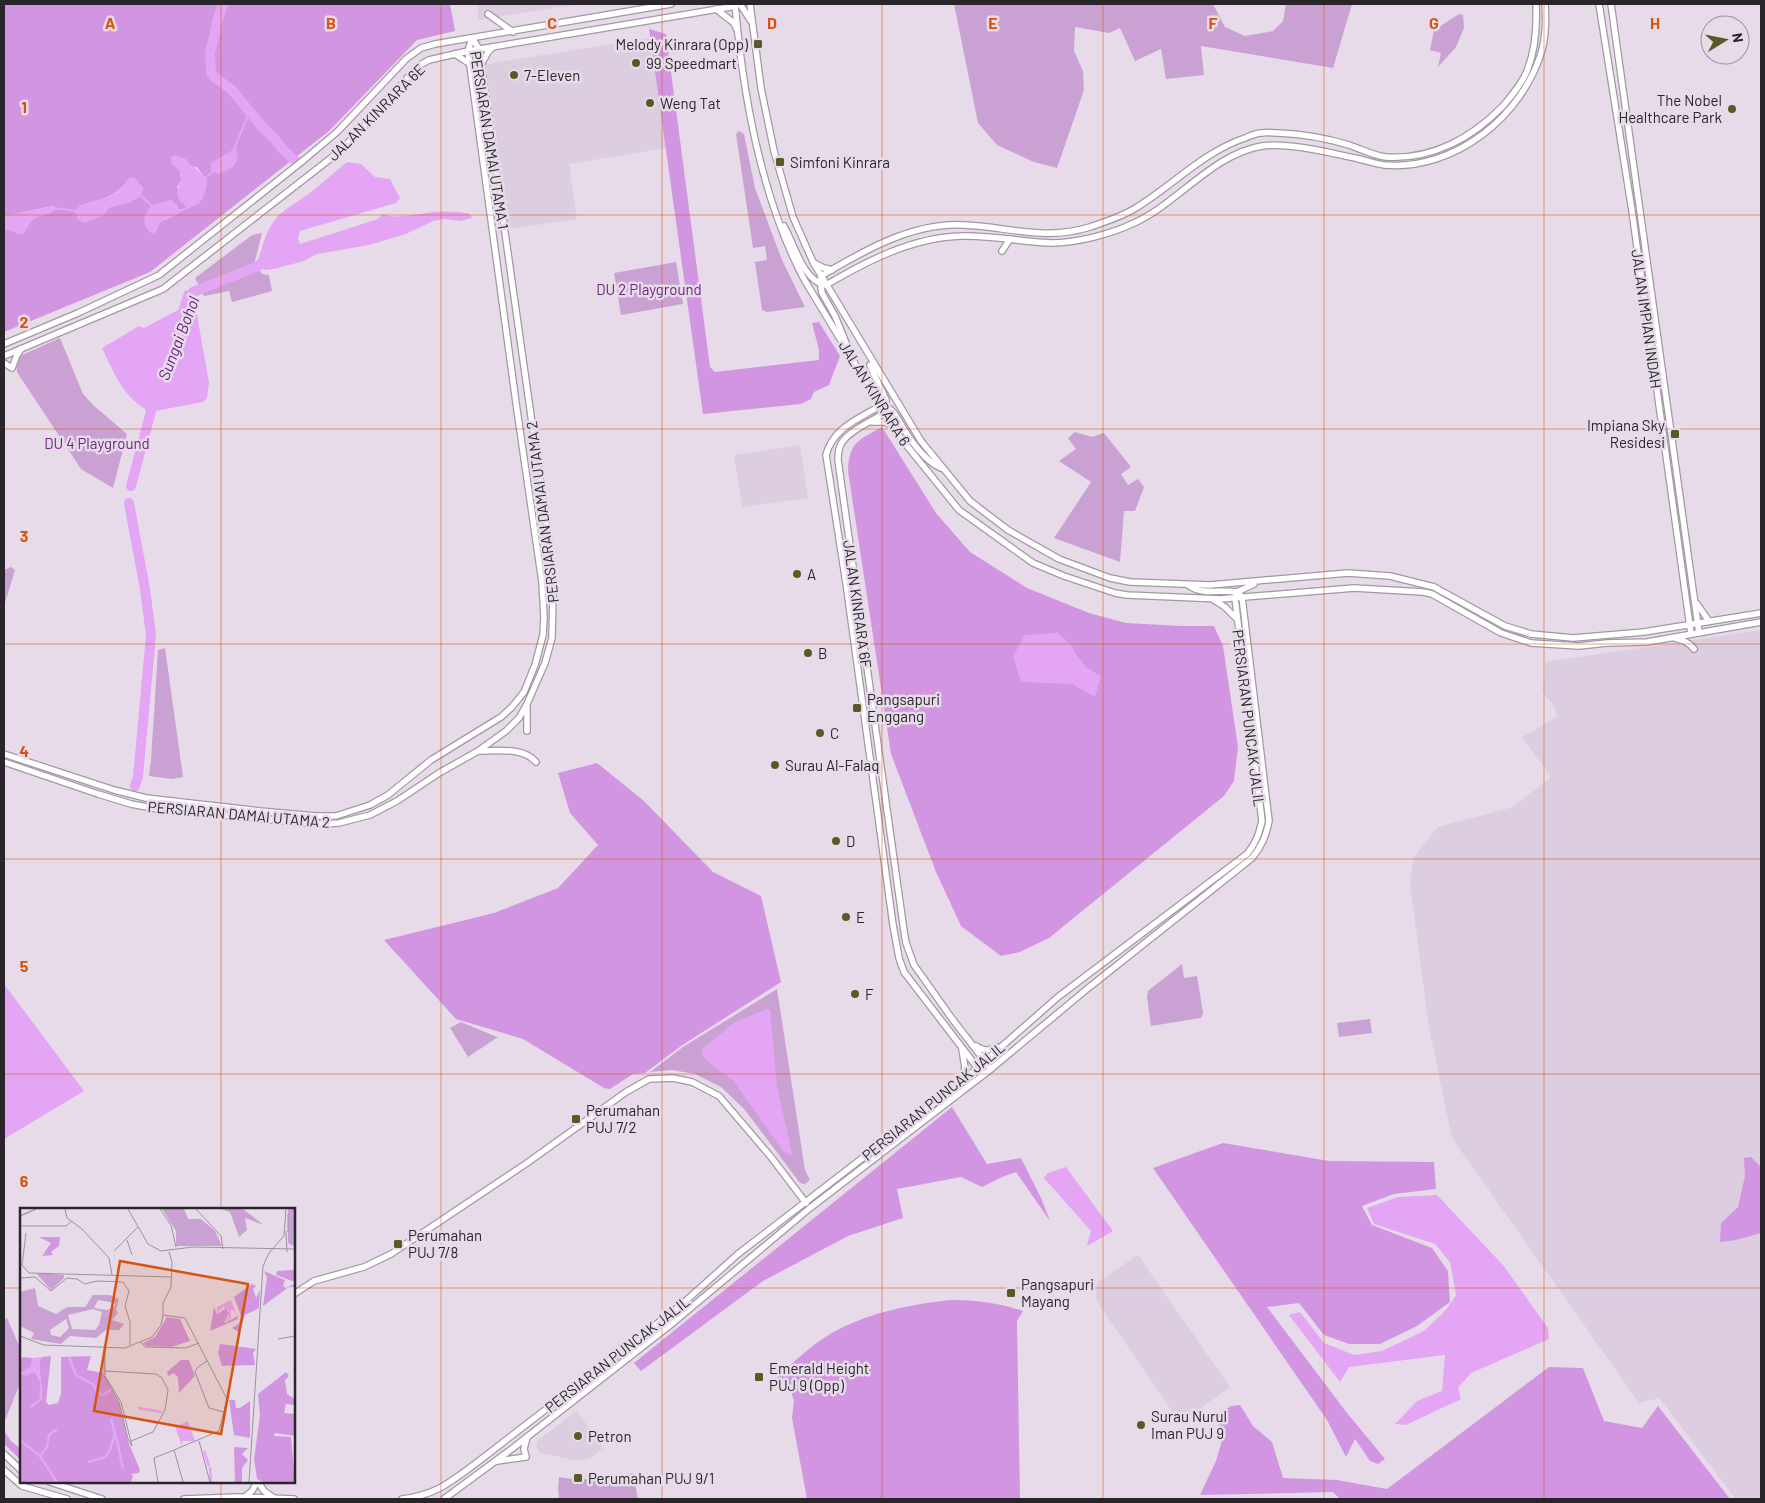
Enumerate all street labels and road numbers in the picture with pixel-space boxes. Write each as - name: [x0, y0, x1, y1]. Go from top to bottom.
- street label: PERSIARAN DAMAI UTAMA 1: [467, 50, 513, 230]
- street label: JALAN KINRARA 6E: [324, 60, 428, 164]
- street label: JALAN IMPIAN INDAH: [1628, 248, 1666, 390]
- street label: JALAN KINRARA 6: [835, 337, 915, 449]
- street label: PERSIARAN DAMAI UTAMA 2: [522, 420, 562, 604]
- street label: JALAN KINRARA 6F: [840, 539, 876, 670]
- street label: PERSIARAN PUNCAK JALIL: [1229, 628, 1269, 808]
- street label: PERSIARAN DAMAI UTAMA 2: [147, 797, 331, 831]
- street label: PERSIARAN PUNCAK JALIL: [858, 1038, 1008, 1164]
- street label: PERSIARAN PUNCAK JALIL: [541, 1292, 693, 1416]

